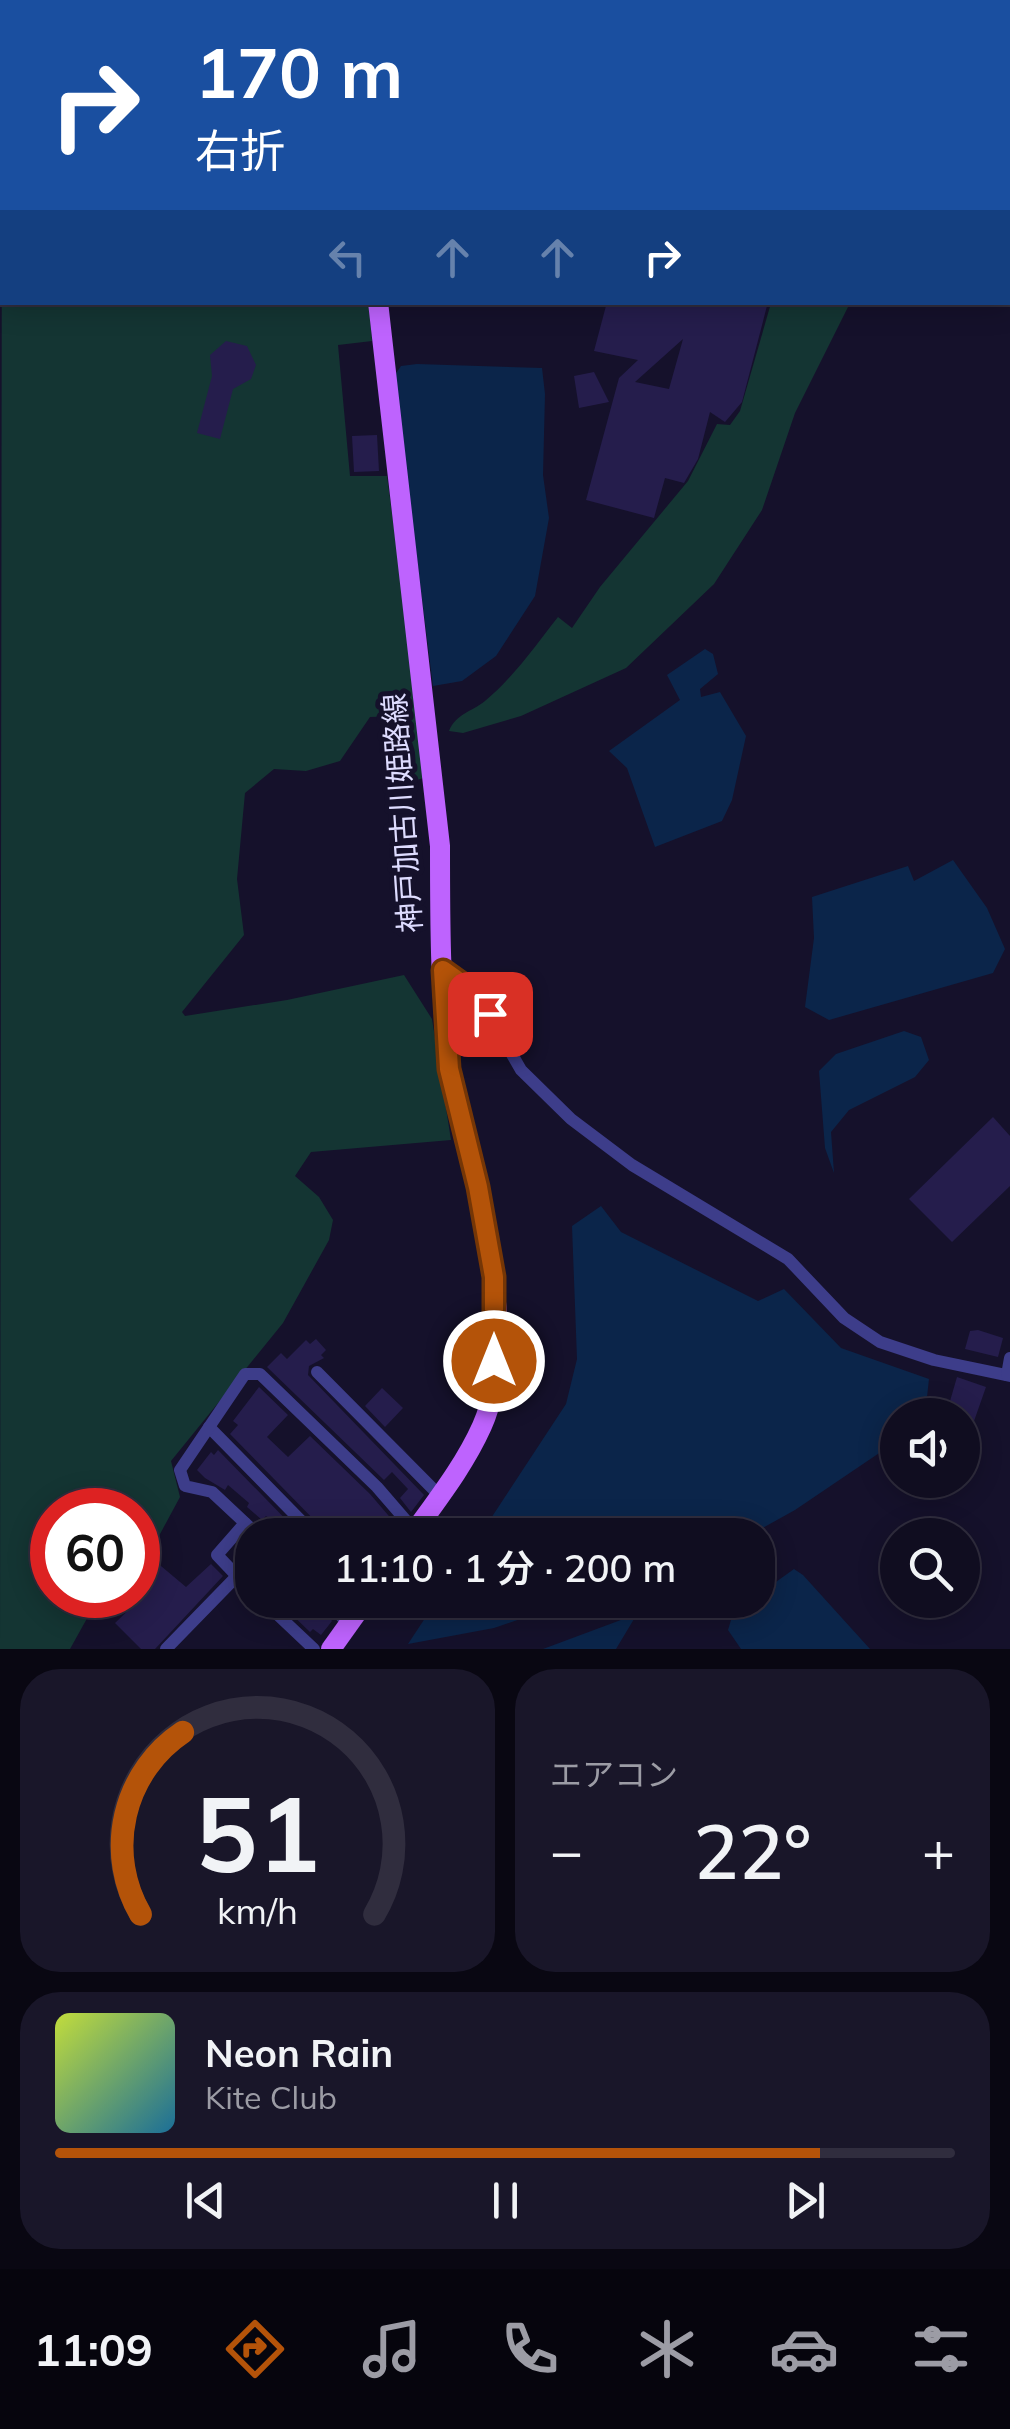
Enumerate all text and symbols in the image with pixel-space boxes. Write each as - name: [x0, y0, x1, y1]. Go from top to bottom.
- text: 170 m: [195, 28, 403, 116]
- icon: right: [30, 40, 160, 170]
- text: 右折: [195, 122, 285, 178]
- icon: left: [320, 230, 375, 285]
- icon: ahead: [425, 230, 480, 285]
- icon: ahead: [530, 230, 585, 285]
- icon: right: [635, 230, 690, 285]
- street label: 神戸加古川姫路線: [375, 692, 429, 934]
- pin: [448, 972, 533, 1057]
- icon: arrive: [463, 987, 518, 1042]
- position arrow: [442, 1309, 546, 1413]
- map controls: [880, 1398, 980, 1618]
- button: sound: [880, 1398, 980, 1498]
- speed limit sign: 60: [30, 1488, 160, 1618]
- button: search: [880, 1518, 980, 1618]
- text: 11:10 · 1 分 · 200 m: [334, 1544, 676, 1592]
- text: エアコン: [550, 1754, 678, 1794]
- text: 51: [195, 1767, 320, 1898]
- text: 22°: [693, 1804, 812, 1898]
- text: −: [550, 1816, 583, 1885]
- text: +: [922, 1816, 955, 1885]
- text: km/h: [217, 1888, 298, 1933]
- text: Neon Rain: [205, 2029, 393, 2077]
- text: Kite Club: [205, 2077, 337, 2117]
- icon: previous: [178, 2173, 233, 2228]
- icon: pause: [478, 2173, 533, 2228]
- icon: next: [778, 2173, 833, 2228]
- icon: directions: [220, 2314, 290, 2384]
- icon: music: [357, 2314, 427, 2384]
- icon: phone: [495, 2314, 565, 2384]
- icon: climate: [632, 2314, 702, 2384]
- icon: car: [769, 2314, 839, 2384]
- icon: filters: [906, 2314, 976, 2384]
- text: 11:09: [34, 2321, 153, 2377]

